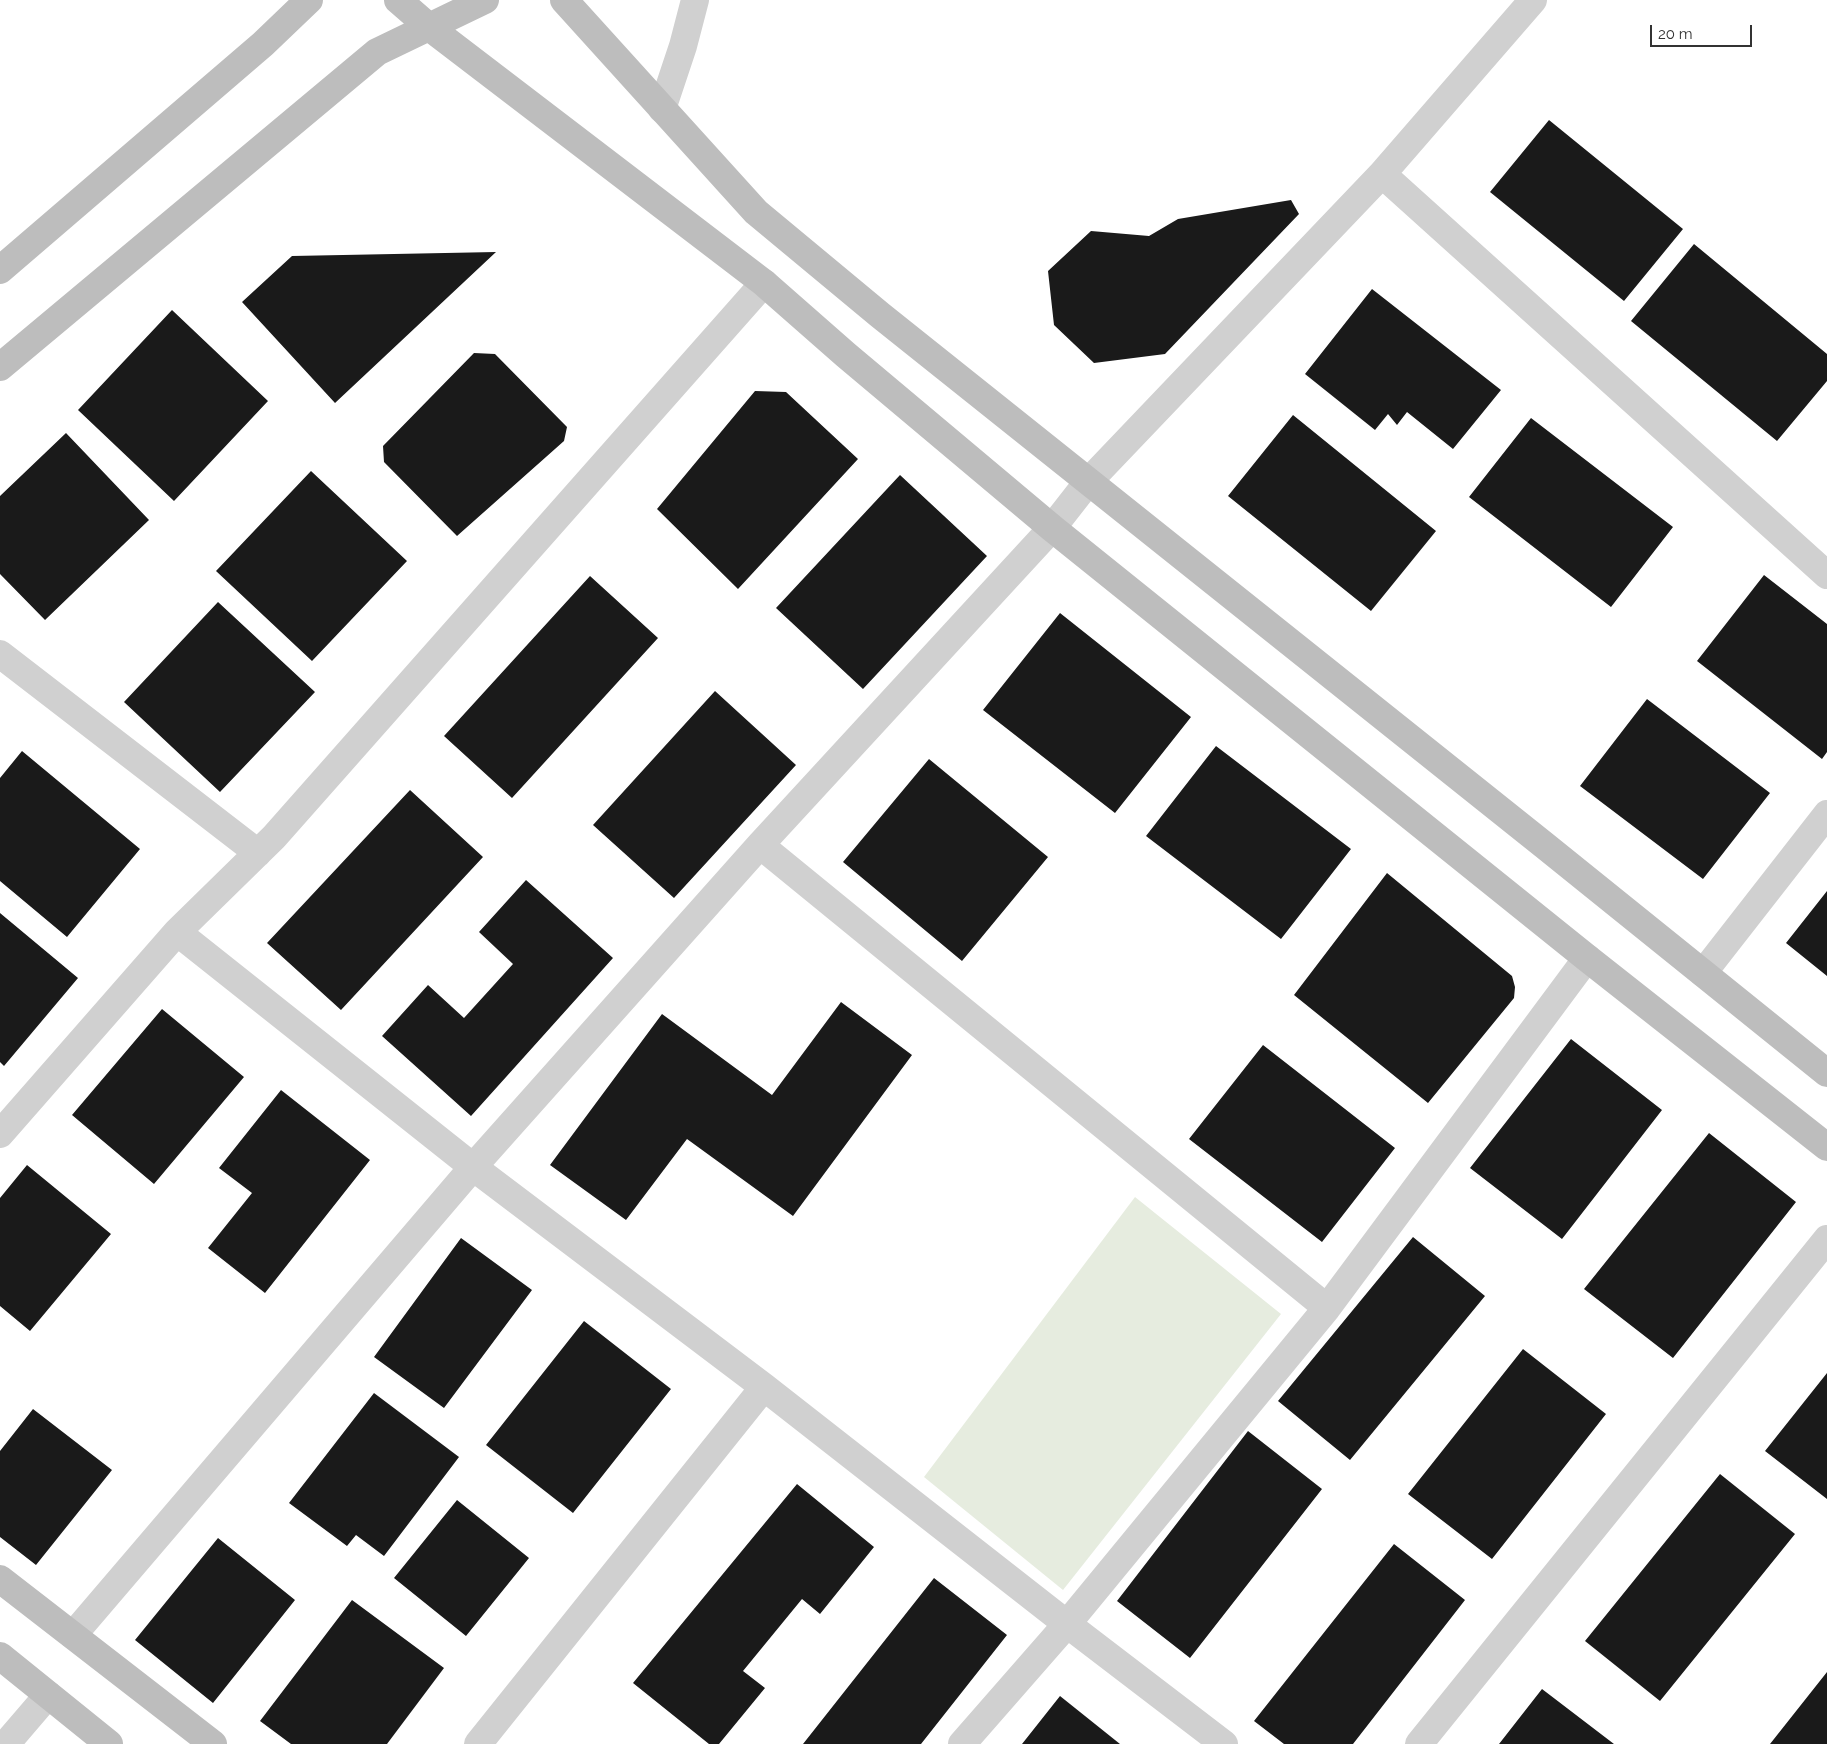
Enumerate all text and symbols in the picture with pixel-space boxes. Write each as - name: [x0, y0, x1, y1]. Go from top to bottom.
- scale bar: [1652, 15, 1754, 47]
- text: 20 m: [1658, 25, 1693, 43]

